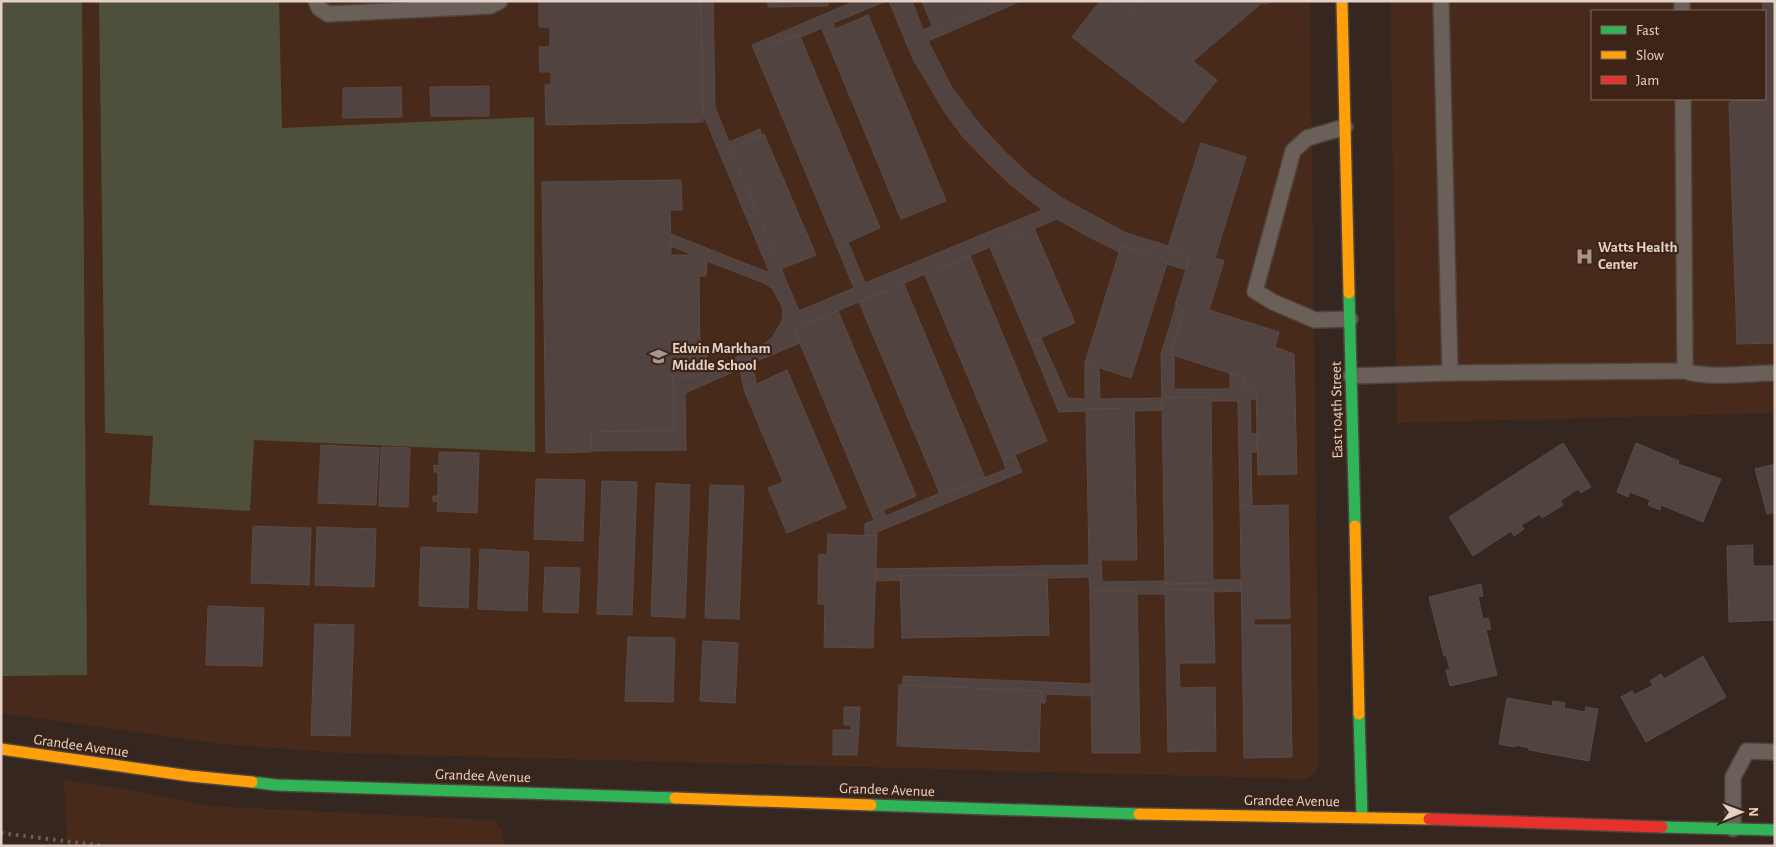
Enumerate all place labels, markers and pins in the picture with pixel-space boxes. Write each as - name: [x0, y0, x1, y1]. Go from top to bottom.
- place label: Watts Health Center: [1598, 240, 1678, 272]
- hospital icon: Watts Health Center: [1574, 246, 1594, 266]
- place label: Edwin Markham Middle School: [672, 341, 771, 373]
- school or university icon: Edwin Markham Middle School: [648, 347, 668, 367]

